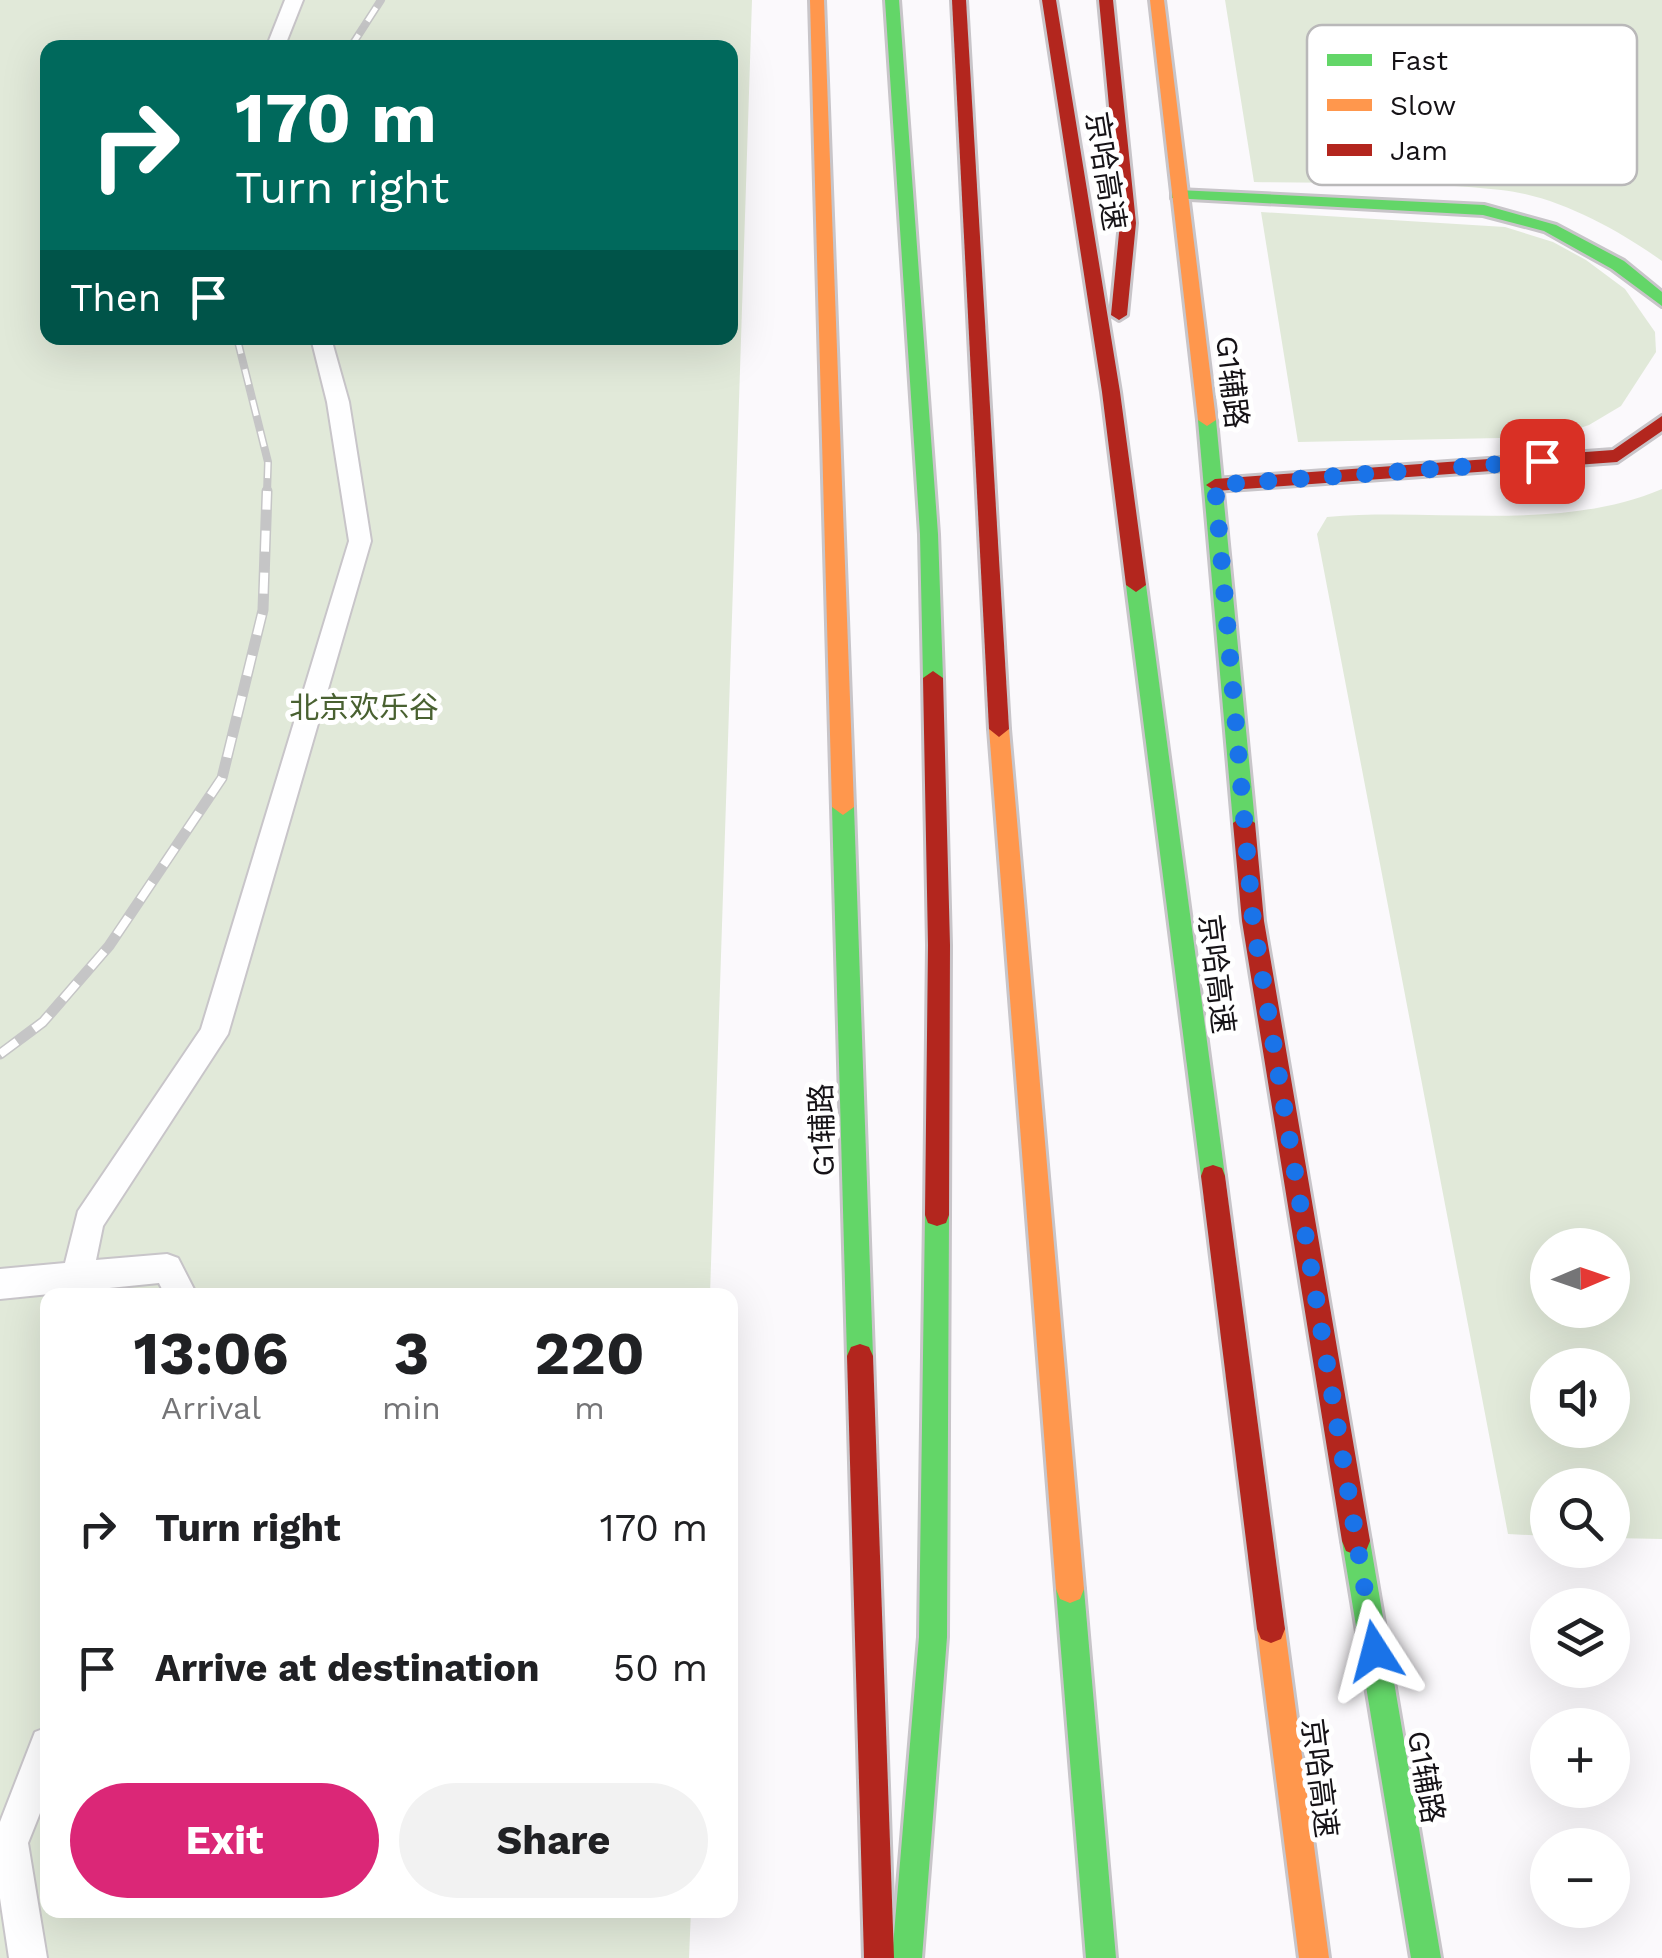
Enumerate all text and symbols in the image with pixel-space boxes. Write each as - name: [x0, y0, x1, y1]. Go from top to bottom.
- legend: [1307, 25, 1637, 185]
- text: Fast: [1390, 44, 1448, 77]
- text: 170 m: [235, 77, 437, 159]
- icon: right: [70, 80, 200, 210]
- text: Slow: [1390, 89, 1456, 122]
- street label: 京哈高速: [1079, 109, 1133, 233]
- text: Jam: [1390, 134, 1448, 167]
- text: Turn right: [235, 161, 449, 214]
- icon: arrive: [181, 270, 236, 325]
- text: Then: [70, 276, 161, 320]
- street label: G1辅路: [1209, 334, 1255, 430]
- pin: [1500, 419, 1585, 504]
- icon: arrive: [1515, 434, 1570, 489]
- park label: 北京欢乐谷: [289, 690, 439, 725]
- street label: 京哈高速: [1192, 912, 1242, 1036]
- street label: G1辅路: [803, 1083, 841, 1177]
- north arrow: [1530, 1228, 1630, 1328]
- map controls: [1530, 1228, 1630, 1928]
- text: 13:06: [133, 1318, 289, 1389]
- text: 3: [394, 1318, 429, 1389]
- text: 220: [534, 1318, 645, 1389]
- button: sound: [1530, 1348, 1630, 1448]
- text: Arrival: [161, 1389, 261, 1427]
- text: min: [382, 1389, 441, 1427]
- text: m: [574, 1389, 605, 1427]
- button: search: [1530, 1468, 1630, 1568]
- icon: right: [70, 1501, 125, 1556]
- text: Turn right: [155, 1506, 341, 1550]
- text: 170 m: [600, 1506, 708, 1550]
- button: layers: [1530, 1588, 1630, 1688]
- position arrow: [1323, 1599, 1427, 1703]
- icon: arrive: [70, 1641, 125, 1696]
- text: Arrive at destination: [155, 1646, 540, 1690]
- text: 50 m: [613, 1646, 708, 1690]
- button: +: [1530, 1708, 1630, 1808]
- street label: 京哈高速: [1295, 1716, 1345, 1840]
- street label: G1辅路: [1401, 1728, 1451, 1826]
- button: Exit: [70, 1783, 379, 1898]
- button: Share: [399, 1783, 708, 1898]
- button: −: [1530, 1828, 1630, 1928]

